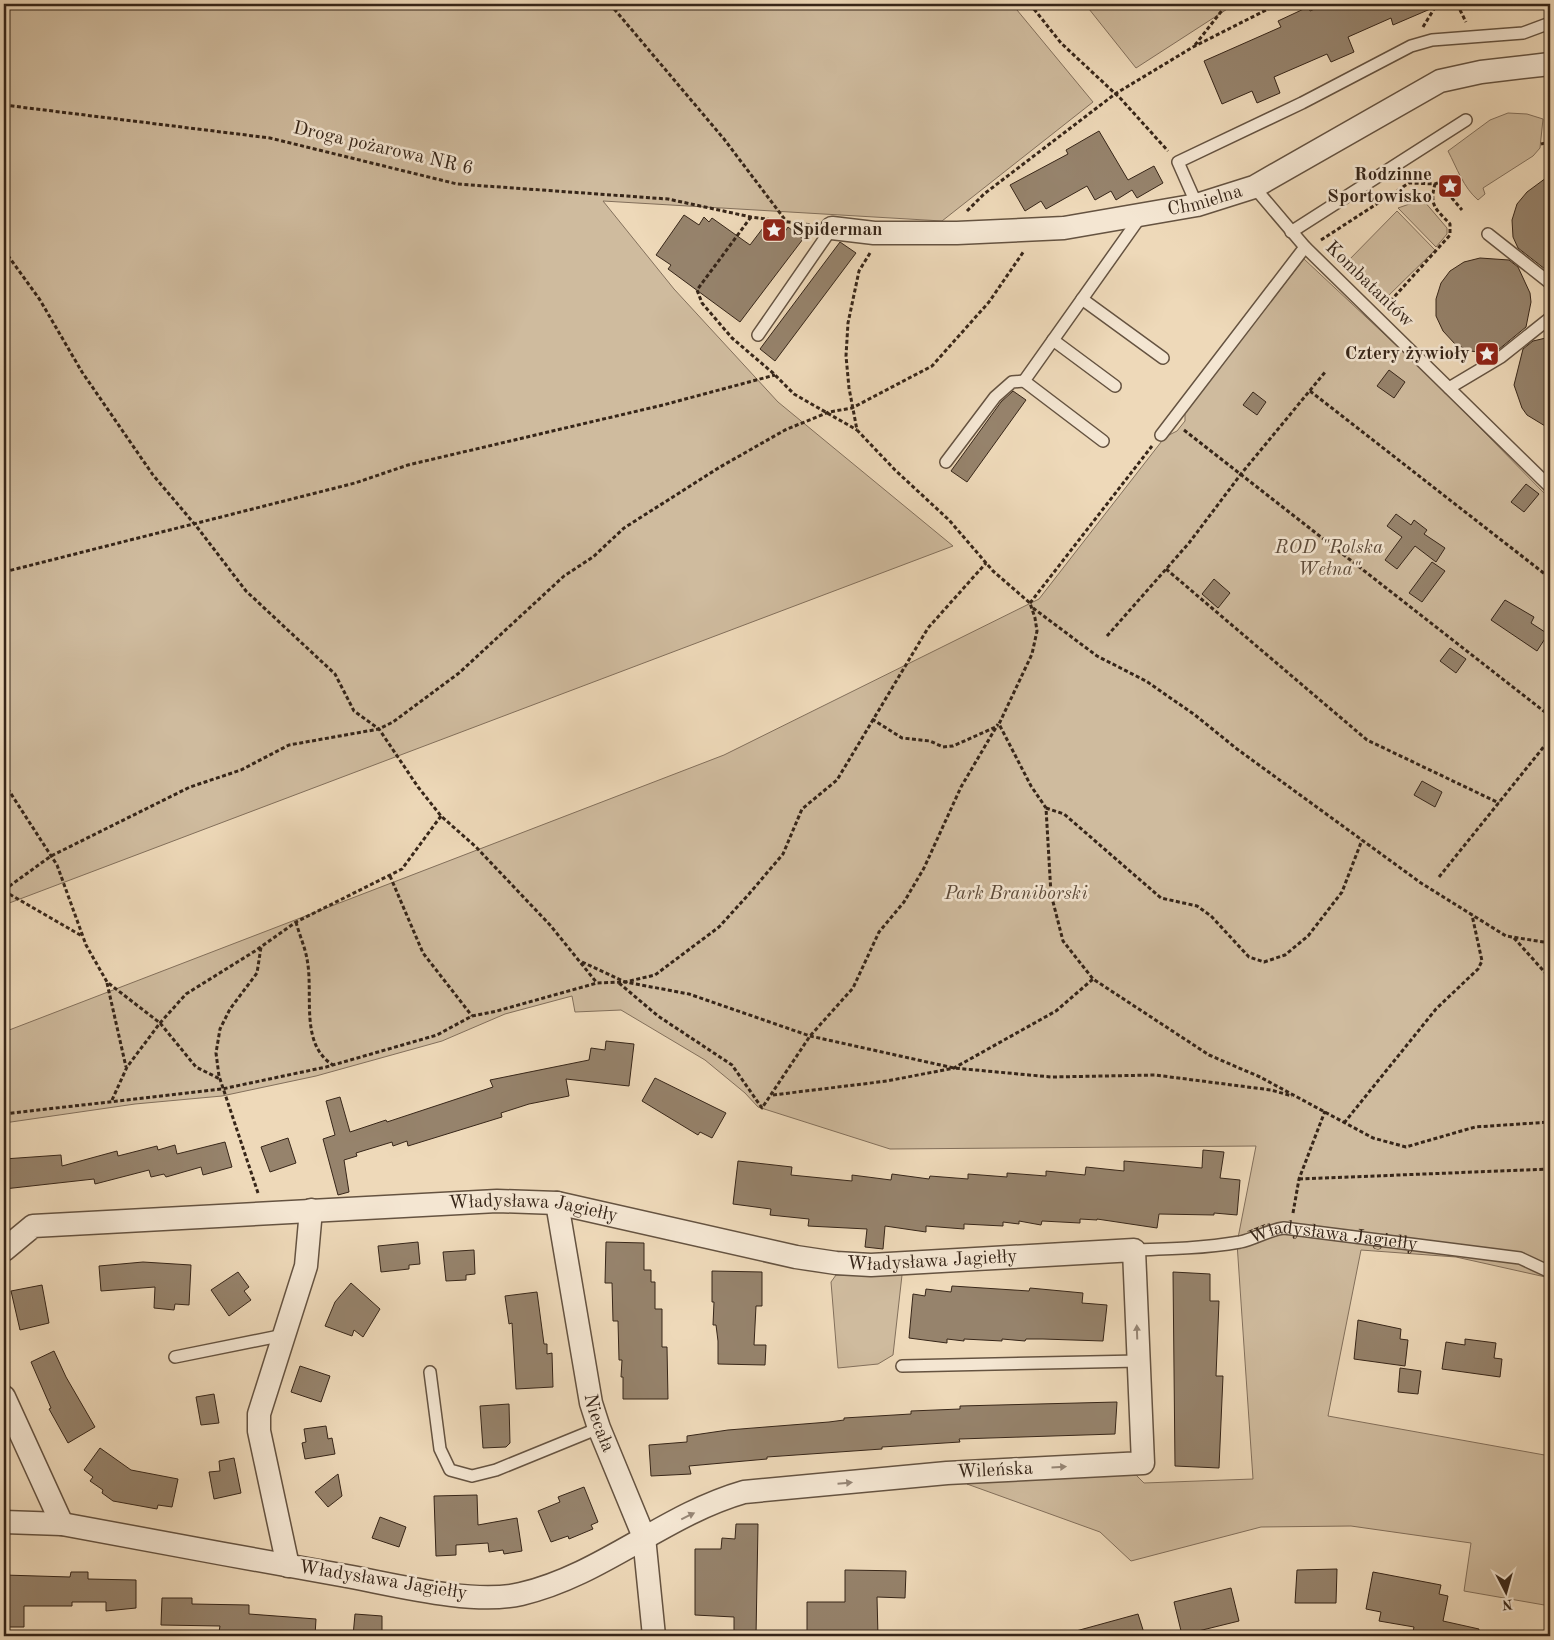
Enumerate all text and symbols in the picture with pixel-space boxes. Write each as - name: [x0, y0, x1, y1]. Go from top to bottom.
- street label: Droga pożarowa NR 6: [291, 119, 475, 179]
- place label: Rodzinne Sportowisko: [1327, 166, 1432, 207]
- place icon: Rodzinne Sportowisko: [1437, 173, 1463, 199]
- street label: Chmielna: [1166, 182, 1245, 219]
- place icon: Spiderman: [761, 217, 787, 243]
- place label: Spiderman: [792, 221, 883, 240]
- street label: Kombatantów: [1321, 238, 1417, 332]
- place icon: Cztery żywioły: [1474, 341, 1500, 367]
- place label: Cztery żywioły: [1345, 345, 1470, 364]
- park label: ROD "Polska Wełna": [1274, 539, 1383, 580]
- park label: Park Braniborski: [944, 885, 1088, 904]
- street label: Władysława Jagiełły: [448, 1191, 620, 1226]
- street label: Władysława Jagiełły: [1246, 1218, 1419, 1254]
- street label: Władysława Jagiełły: [846, 1247, 1018, 1275]
- one-way arrow: [1133, 1323, 1141, 1339]
- street label: Niecała: [580, 1392, 618, 1456]
- street label: Wileńska: [956, 1459, 1034, 1482]
- one-way arrow: [1051, 1463, 1067, 1471]
- one-way arrow: [837, 1479, 853, 1487]
- one-way arrow: [681, 1512, 695, 1520]
- street label: Władysława Jagiełły: [297, 1558, 469, 1604]
- north arrow: [1482, 1568, 1532, 1618]
- text: N: [1501, 1596, 1513, 1611]

